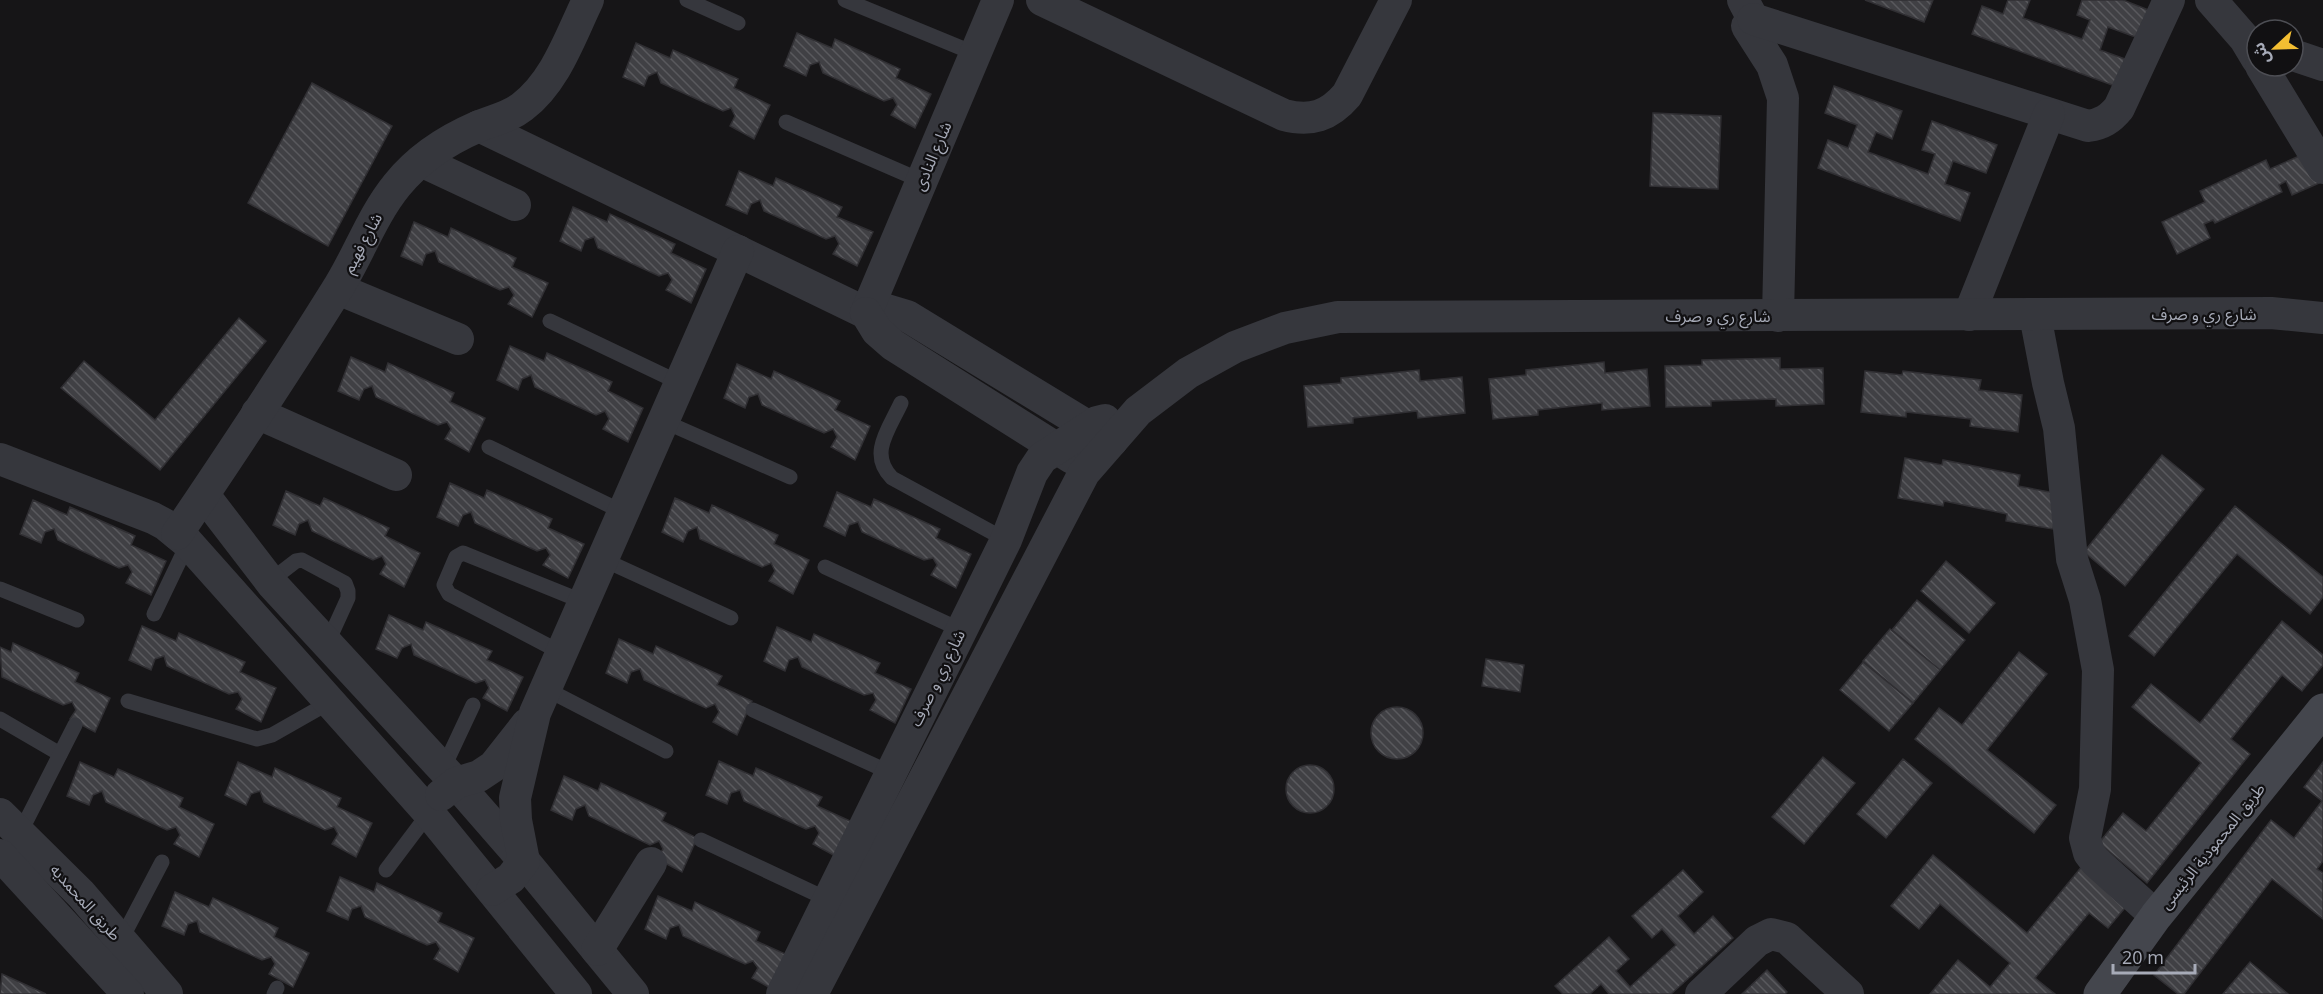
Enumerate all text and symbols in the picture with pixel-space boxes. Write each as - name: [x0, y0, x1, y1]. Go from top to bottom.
- north arrow: [2245, 18, 2305, 78]
- text: ش: [2247, 39, 2275, 68]
- street label: شارع النادى: [908, 118, 958, 195]
- street label: شارع فهيم: [337, 209, 389, 278]
- street label: شارع ري و صرف: [2152, 303, 2256, 327]
- street label: شارع ري و صرف: [1666, 305, 1770, 329]
- street label: شارع ري و صرف: [904, 626, 972, 731]
- street label: طريق المحمودية الرئيسى: [2154, 778, 2270, 914]
- street label: طريق المحمديه: [46, 859, 126, 945]
- scale bar: [2113, 937, 2196, 975]
- text: 20 m: [2122, 945, 2164, 969]

